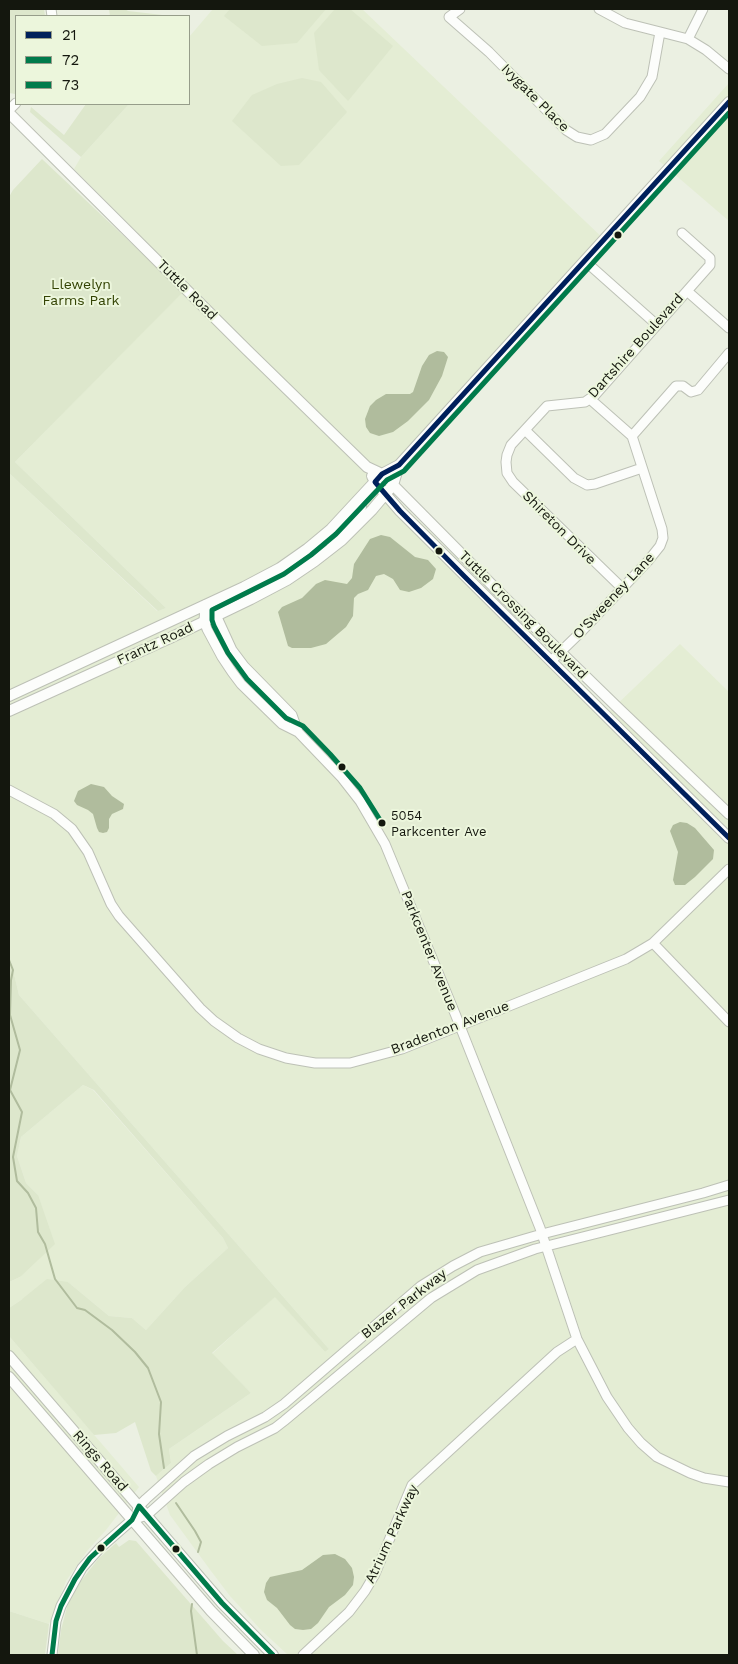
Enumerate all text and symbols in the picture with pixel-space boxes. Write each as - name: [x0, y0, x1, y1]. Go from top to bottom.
- legend: [15, 15, 190, 105]
- text: 21: [62, 26, 77, 44]
- text: 72: [62, 51, 79, 69]
- street label: Ivygate Place: [498, 61, 572, 135]
- text: 73: [62, 76, 79, 94]
- unlabelled marker: [613, 230, 623, 240]
- street label: Tuttle Road: [153, 256, 221, 324]
- park label: Llewelyn Farms Park: [42, 277, 120, 310]
- street label: Dartshire Boulevard: [585, 290, 687, 402]
- street label: Shireton Drive: [519, 488, 599, 568]
- unlabelled marker: [434, 546, 444, 556]
- street label: Tuttle Crossing Boulevard: [455, 547, 591, 683]
- street label: O'Sweeney Lane: [570, 549, 658, 643]
- street label: Frantz Road: [114, 619, 196, 669]
- unlabelled marker: [337, 762, 347, 772]
- place label: 5054 Parkcenter Ave: [391, 808, 487, 839]
- marker: 5054 Parkcenter Ave: [377, 818, 387, 828]
- street label: Parkcenter Avenue: [397, 888, 461, 1014]
- street label: Bradenton Avenue: [389, 998, 511, 1058]
- street label: Blazer Parkway: [358, 1265, 450, 1343]
- street label: Rings Road: [69, 1427, 131, 1495]
- street label: Atrium Parkway: [362, 1482, 422, 1586]
- unlabelled marker: [96, 1543, 106, 1553]
- unlabelled marker: [171, 1544, 181, 1554]

